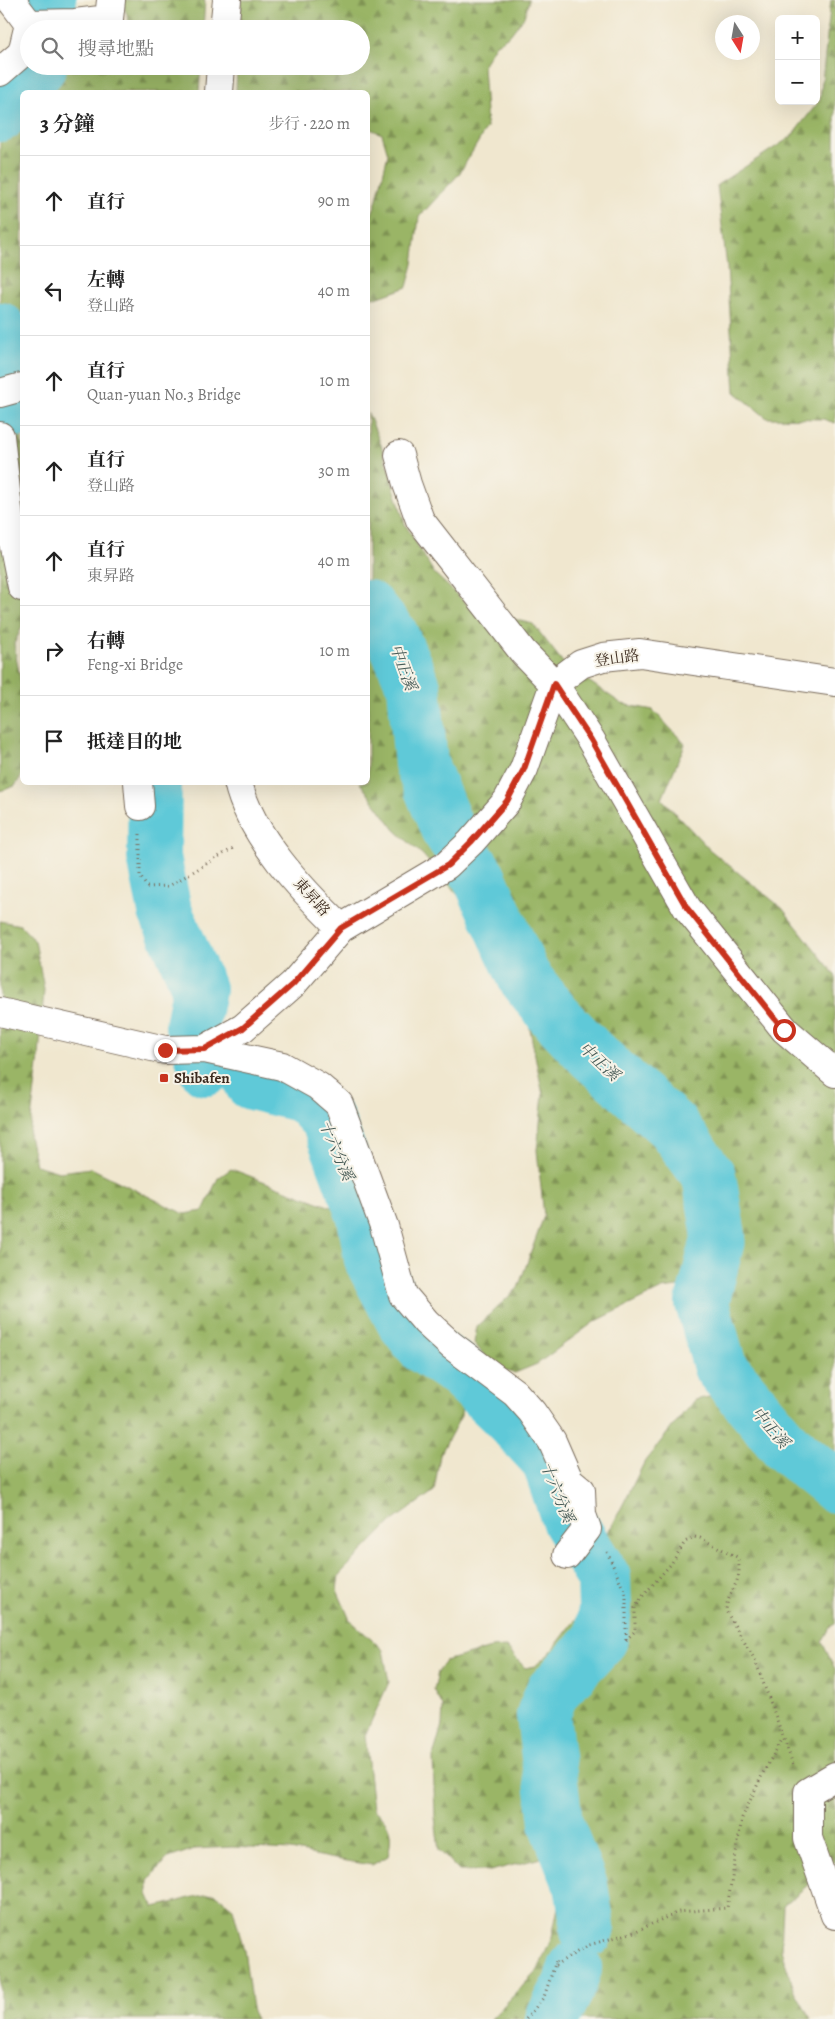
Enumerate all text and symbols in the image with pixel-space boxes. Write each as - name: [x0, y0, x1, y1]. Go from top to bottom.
- north arrow: [715, 15, 760, 60]
- map controls: [775, 15, 820, 105]
- button: +: [775, 15, 820, 60]
- search box: [20, 20, 370, 75]
- icon: search: [38, 34, 66, 62]
- text: 搜尋地點: [78, 36, 154, 62]
- button: −: [775, 60, 820, 105]
- text: 3 分鐘: [40, 110, 95, 138]
- text: 步行 · 220 m: [268, 113, 350, 135]
- icon: ahead: [40, 187, 68, 215]
- text: 直行: [87, 189, 125, 215]
- text: 90 m: [318, 190, 350, 212]
- text: 左轉: [87, 267, 125, 293]
- icon: left: [40, 277, 68, 305]
- text: 40 m: [318, 280, 350, 302]
- text: 登山路: [87, 295, 135, 317]
- text: 直行: [87, 358, 125, 384]
- icon: ahead: [40, 367, 68, 395]
- text: 10 m: [320, 370, 350, 392]
- text: Quan-yuan No.3 Bridge: [87, 384, 241, 406]
- text: 直行: [87, 447, 125, 473]
- icon: ahead: [40, 457, 68, 485]
- text: 30 m: [318, 460, 350, 482]
- text: 登山路: [87, 475, 135, 497]
- text: 直行: [87, 537, 125, 563]
- icon: ahead: [40, 547, 68, 575]
- text: 40 m: [318, 550, 350, 572]
- text: 東昇路: [87, 565, 135, 587]
- text: 右轉: [87, 628, 125, 654]
- icon: right: [40, 637, 68, 665]
- text: 10 m: [320, 640, 350, 662]
- water label: 中正溪: [385, 641, 422, 696]
- street label: 登山路: [593, 645, 641, 671]
- text: Feng-xi Bridge: [87, 654, 183, 676]
- icon: arrive: [40, 727, 68, 755]
- text: 抵達目的地: [87, 729, 182, 755]
- street label: 東昇路: [290, 874, 334, 920]
- route start: [773, 1019, 796, 1042]
- water label: 中正溪: [574, 1037, 626, 1088]
- route end: [154, 1039, 177, 1062]
- place label: Shibafen: [174, 1068, 230, 1088]
- marker: Shibafen: [158, 1072, 170, 1084]
- water label: 十六分溪: [313, 1117, 359, 1186]
- water label: 中正溪: [746, 1402, 796, 1454]
- water label: 十六分溪: [535, 1459, 580, 1528]

